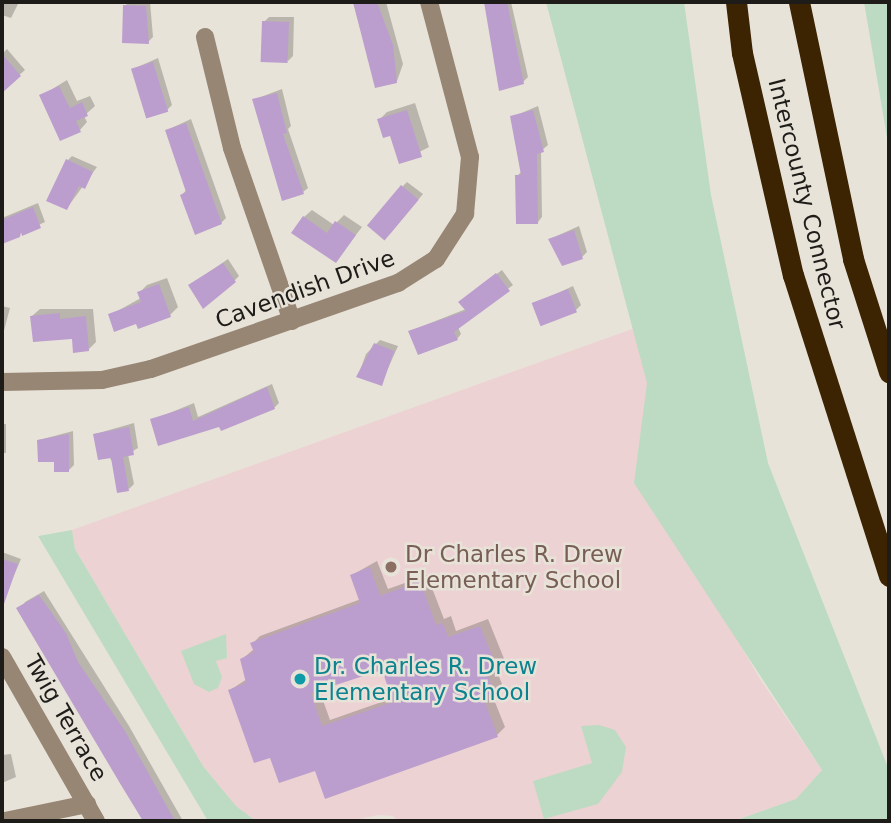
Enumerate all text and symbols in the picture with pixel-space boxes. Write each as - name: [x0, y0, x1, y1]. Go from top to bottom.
- street label: Intercounty Connector: [762, 76, 852, 332]
- street label: Cavendish Drive: [212, 244, 398, 334]
- place label: Dr Charles R. Drew Elementary School: [405, 540, 623, 594]
- marker: Dr Charles R. Drew Elementary School: [383, 559, 399, 575]
- street label: Twig Terrace: [19, 650, 113, 786]
- place label: Dr. Charles R. Drew Elementary School: [314, 652, 537, 706]
- marker: Dr. Charles R. Drew Elementary School: [292, 671, 308, 687]

